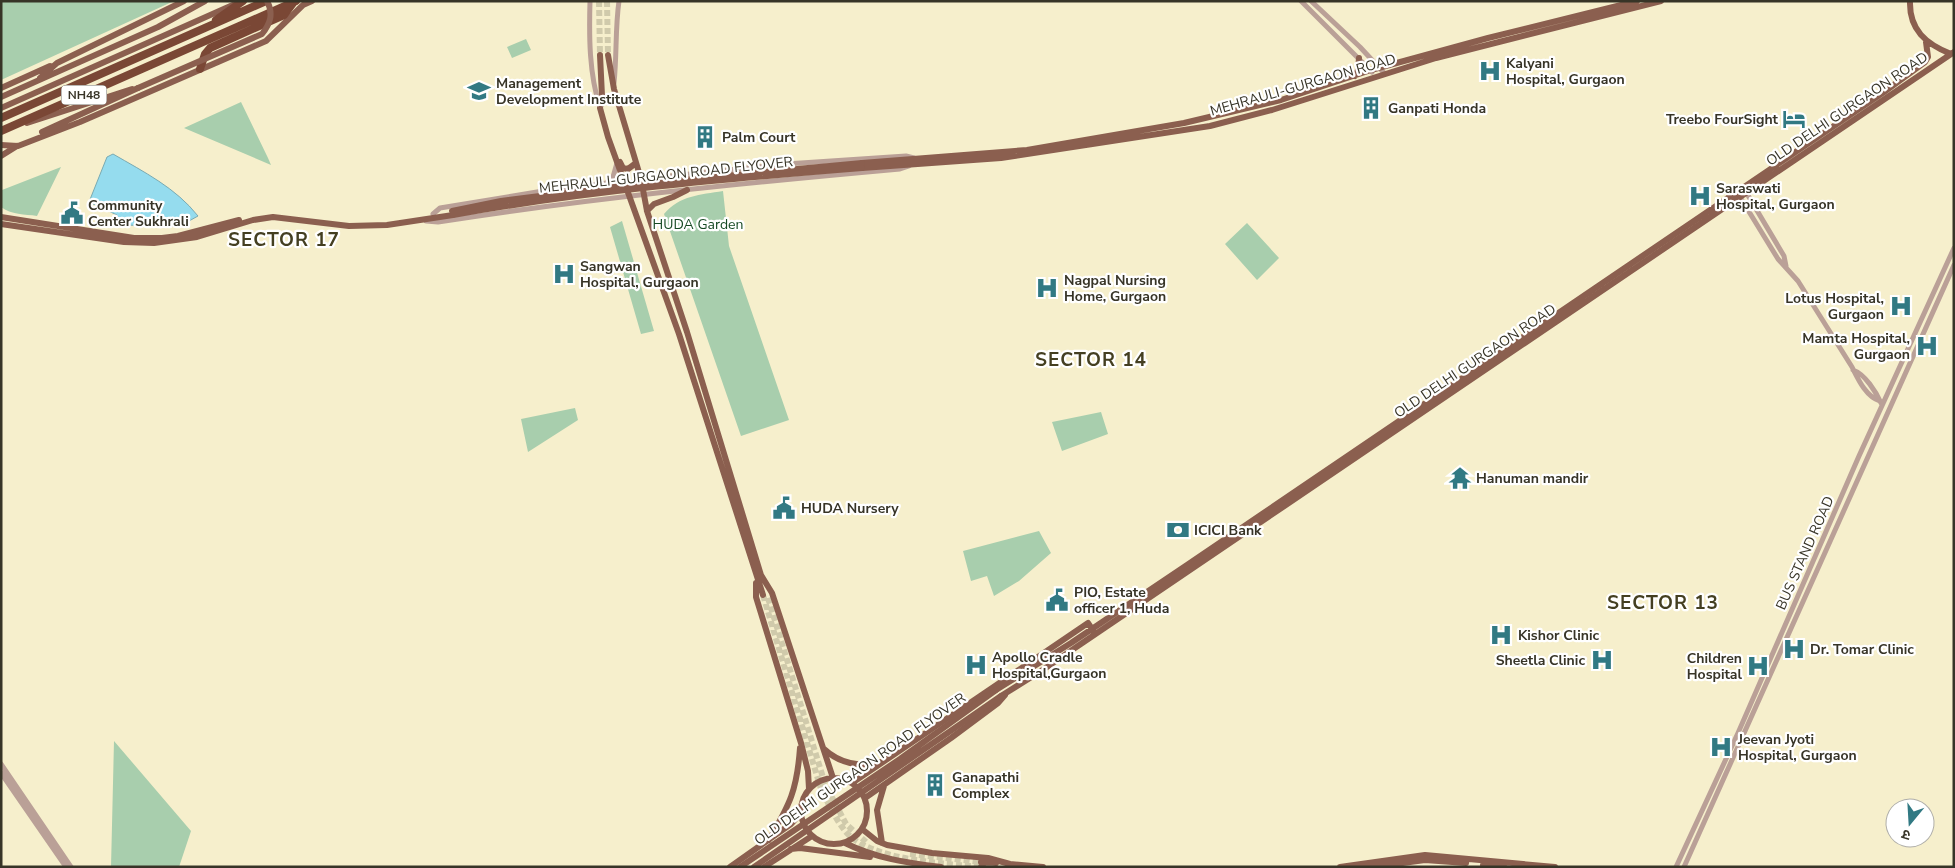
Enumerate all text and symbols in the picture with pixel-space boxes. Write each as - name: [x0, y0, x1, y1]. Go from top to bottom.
- street label: OLD DELHI GURGAON ROAD: [1762, 48, 1932, 170]
- street label: MEHRAULI-GURGAON ROAD: [1208, 49, 1398, 121]
- place label: Kalyani Hospital, Gurgaon: [1506, 54, 1625, 89]
- hospital icon: Kalyani Hospital, Gurgaon: [1477, 58, 1503, 84]
- place label: Management Development Institute: [496, 74, 642, 109]
- school or university icon: Management Development Institute: [466, 78, 492, 104]
- road number: NH48: [62, 86, 106, 104]
- building icon: Ganpati Honda: [1358, 95, 1384, 121]
- place label: Ganpati Honda: [1388, 99, 1486, 118]
- hotel icon: Treebo FourSight: [1781, 106, 1807, 132]
- place label: Treebo FourSight: [1666, 110, 1779, 129]
- building icon: Palm Court: [692, 124, 718, 150]
- place label: Palm Court: [722, 128, 796, 147]
- street label: MEHRAULI-GURGAON ROAD FLYOVER: [538, 152, 794, 198]
- place label: Saraswati Hospital, Gurgaon: [1716, 179, 1835, 214]
- hospital icon: Saraswati Hospital, Gurgaon: [1687, 183, 1713, 209]
- place label: Community Center Sukhrali: [88, 196, 189, 231]
- public building icon: Community Center Sukhrali: [59, 200, 85, 226]
- park label: HUDA Garden: [653, 215, 743, 234]
- district label: SECTOR 17: [228, 227, 340, 253]
- place label: Sangwan Hospital, Gurgaon: [580, 257, 699, 292]
- hospital icon: Sangwan Hospital, Gurgaon: [551, 261, 577, 287]
- place label: Nagpal Nursing Home, Gurgaon: [1064, 271, 1166, 306]
- hospital icon: Nagpal Nursing Home, Gurgaon: [1034, 275, 1060, 301]
- place label: Lotus Hospital, Gurgaon: [1785, 289, 1884, 324]
- hospital icon: Lotus Hospital, Gurgaon: [1888, 293, 1914, 319]
- street label: OLD DELHI GURGAON ROAD: [1390, 300, 1560, 422]
- place label: Mamta Hospital, Gurgaon: [1802, 329, 1910, 364]
- hospital icon: Mamta Hospital, Gurgaon: [1914, 333, 1940, 359]
- district label: SECTOR 14: [1035, 347, 1147, 373]
- temple icon: Hanuman mandir: [1447, 465, 1473, 491]
- place label: Hanuman mandir: [1476, 469, 1589, 488]
- street label: BUS STAND ROAD: [1771, 493, 1839, 613]
- public building icon: HUDA Nursery: [771, 495, 797, 521]
- place label: HUDA Nursery: [801, 499, 899, 518]
- bank icon: ICICI Bank: [1165, 517, 1191, 543]
- place label: ICICI Bank: [1194, 521, 1262, 540]
- place label: PIO, Estate officer 1, Huda: [1074, 583, 1169, 618]
- public building icon: PIO, Estate officer 1, Huda: [1044, 587, 1070, 613]
- district label: SECTOR 13: [1607, 590, 1719, 616]
- hospital icon: Kishor Clinic: [1488, 622, 1514, 648]
- place label: Kishor Clinic: [1518, 626, 1600, 645]
- hospital icon: Dr. Tomar Clinic: [1781, 636, 1807, 662]
- place label: Dr. Tomar Clinic: [1810, 640, 1914, 659]
- hospital icon: Sheetla Clinic: [1589, 647, 1615, 673]
- place label: Apollo Cradle Hospital,Gurgaon: [992, 648, 1106, 683]
- place label: Children Hospital: [1687, 649, 1743, 684]
- place label: Sheetla Clinic: [1496, 651, 1585, 670]
- hospital icon: Apollo Cradle Hospital,Gurgaon: [963, 652, 989, 678]
- hospital icon: Children Hospital: [1745, 653, 1771, 679]
- street label: OLD DELHI GURGAON ROAD FLYOVER: [751, 688, 969, 850]
- place label: Jeevan Jyoti Hospital, Gurgaon: [1737, 730, 1857, 765]
- hospital icon: Jeevan Jyoti Hospital, Gurgaon: [1708, 734, 1734, 760]
- place label: Ganapathi Complex: [952, 768, 1019, 803]
- building icon: Ganapathi Complex: [922, 772, 948, 798]
- north arrow: [1885, 798, 1935, 848]
- text: उ: [1899, 824, 1913, 845]

